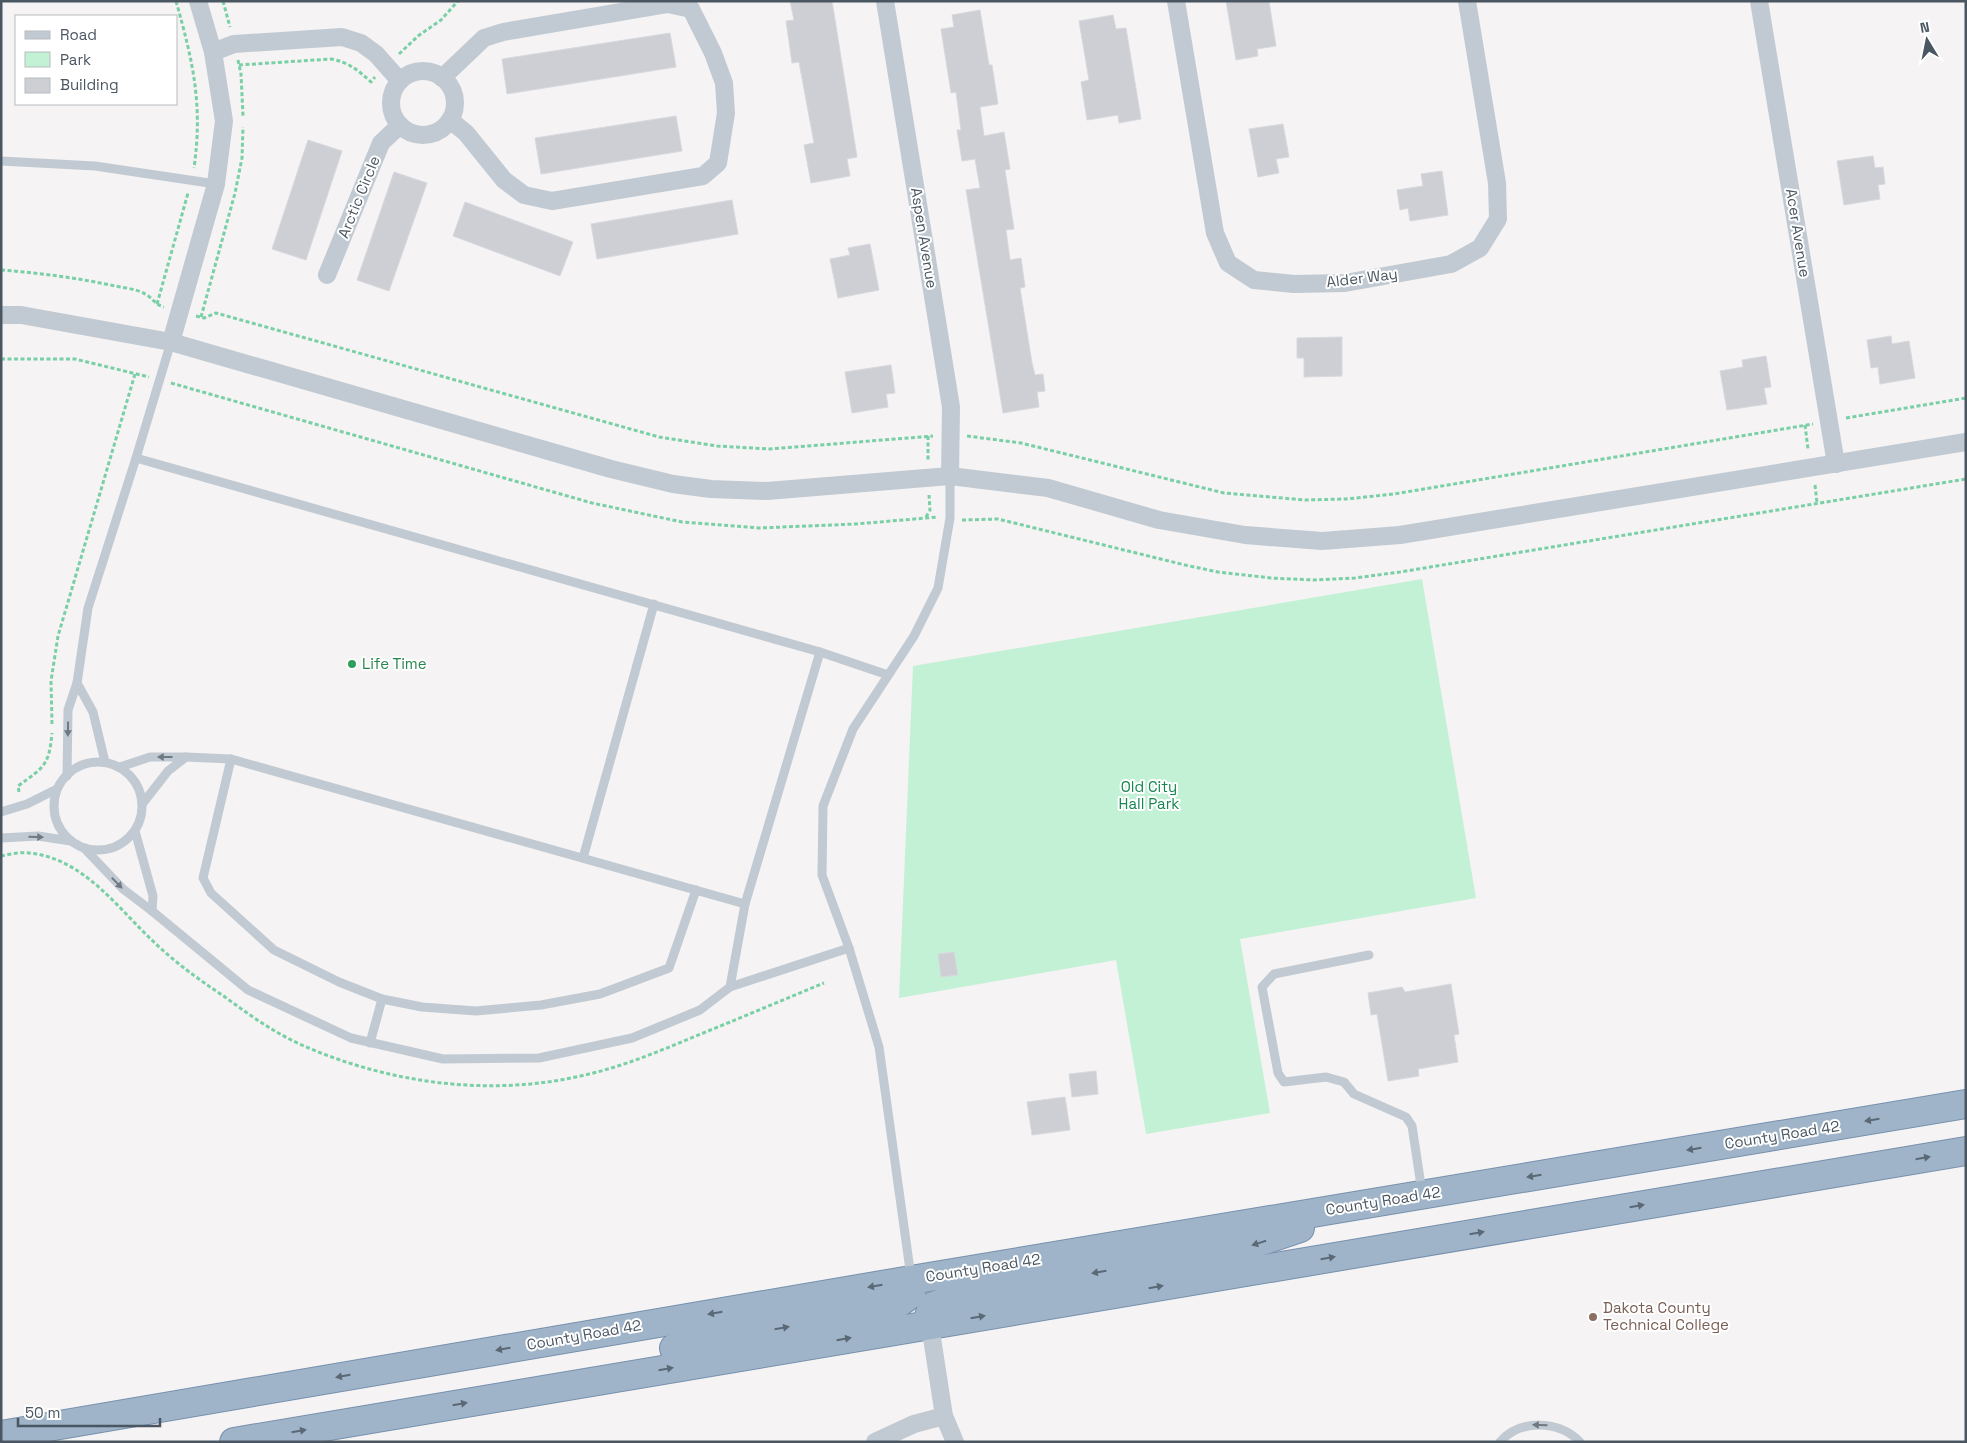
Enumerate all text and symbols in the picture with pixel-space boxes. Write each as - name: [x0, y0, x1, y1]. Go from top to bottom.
- legend: [15, 15, 178, 105]
- north arrow: [1902, 15, 1952, 65]
- text: N: [1919, 18, 1931, 37]
- text: Road: [60, 25, 97, 44]
- text: Park: [60, 50, 91, 69]
- text: Building: [60, 75, 119, 94]
- street label: Arctic Circle: [333, 153, 384, 241]
- street label: Aspen Avenue: [907, 186, 942, 290]
- street label: Acer Avenue: [1782, 187, 1815, 279]
- street label: Alder Way: [1325, 264, 1399, 291]
- place label: Life Time: [362, 654, 427, 673]
- marker: Life Time: [346, 658, 358, 670]
- one-way arrow: [63, 721, 71, 737]
- one-way arrow: [157, 753, 173, 761]
- park label: Old City Hall Park: [1119, 777, 1179, 813]
- one-way arrow: [29, 833, 45, 841]
- one-way arrow: [111, 877, 123, 889]
- street label: County Road 42: [1723, 1116, 1841, 1153]
- one-way arrow: [1863, 1116, 1879, 1124]
- one-way arrow: [1686, 1146, 1702, 1154]
- one-way arrow: [1915, 1154, 1931, 1162]
- one-way arrow: [1525, 1173, 1541, 1181]
- street label: County Road 42: [1324, 1182, 1442, 1219]
- one-way arrow: [1630, 1201, 1646, 1209]
- one-way arrow: [1469, 1228, 1485, 1236]
- one-way arrow: [1251, 1239, 1266, 1247]
- street label: County Road 42: [924, 1249, 1042, 1286]
- one-way arrow: [1320, 1253, 1336, 1261]
- one-way arrow: [1091, 1268, 1107, 1276]
- one-way arrow: [867, 1282, 883, 1290]
- one-way arrow: [1148, 1282, 1164, 1290]
- place label: Dakota County Technical College: [1603, 1298, 1729, 1334]
- one-way arrow: [707, 1310, 723, 1318]
- marker: Dakota County Technical College: [1587, 1311, 1599, 1323]
- one-way arrow: [970, 1312, 986, 1320]
- street label: County Road 42: [525, 1315, 643, 1354]
- one-way arrow: [774, 1324, 790, 1332]
- one-way arrow: [836, 1335, 852, 1343]
- one-way arrow: [495, 1345, 511, 1353]
- one-way arrow: [659, 1365, 675, 1373]
- one-way arrow: [334, 1373, 350, 1381]
- scale bar: [18, 1396, 160, 1428]
- one-way arrow: [452, 1399, 468, 1407]
- text: 50 m: [25, 1403, 60, 1422]
- one-way arrow: [1531, 1421, 1547, 1429]
- one-way arrow: [292, 1426, 308, 1434]

